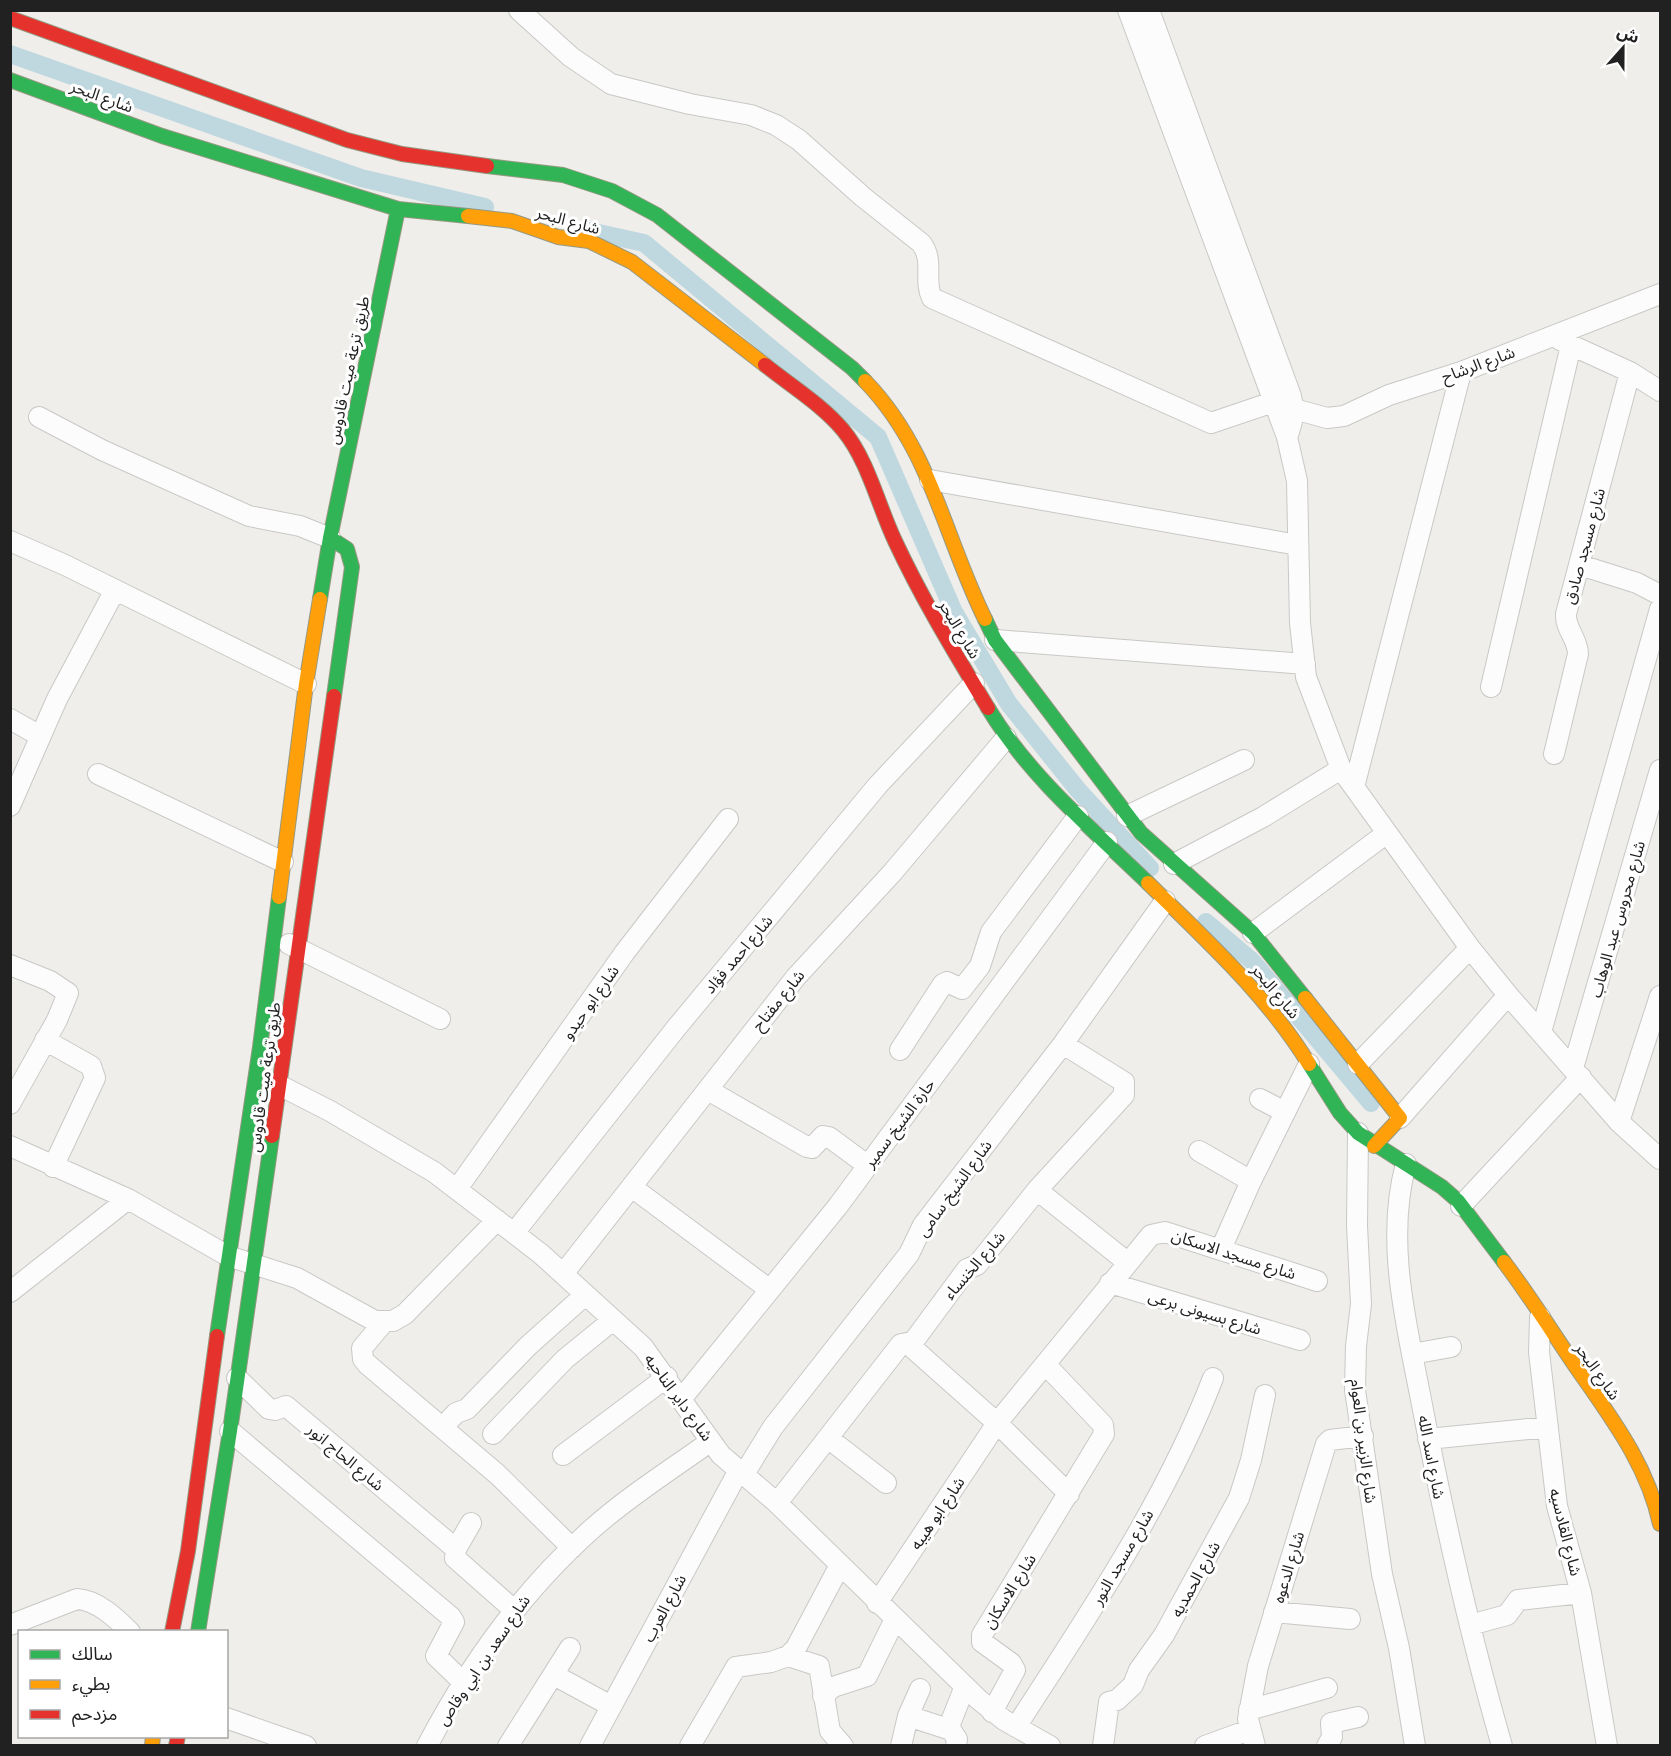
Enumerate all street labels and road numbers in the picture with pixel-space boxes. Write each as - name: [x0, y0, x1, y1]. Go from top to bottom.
- street label: شارع البحر: [66, 74, 136, 119]
- street label: شارع البحر: [532, 201, 602, 241]
- street label: طريق ترعة ميت قادوس: [322, 294, 375, 446]
- street label: شارع الرشاح: [1438, 341, 1518, 389]
- street label: شارع مسجد صادق: [1558, 486, 1612, 607]
- street label: شارع البحر: [932, 594, 986, 664]
- street label: شارع محروس عبد الوهاب: [1584, 838, 1652, 1001]
- street label: شارع احمد فؤاد: [699, 910, 779, 999]
- street label: شارع البحر: [1244, 958, 1305, 1024]
- street label: شارع ابو حيدو: [556, 960, 625, 1045]
- street label: شارع مفتاح: [747, 965, 811, 1036]
- street label: طريق ترعة ميت قادوس: [243, 1000, 285, 1153]
- street label: حارة الشيخ سمير: [858, 1074, 941, 1174]
- street label: شارع الشيخ سامى: [911, 1135, 998, 1242]
- street label: شارع مسجد الاسكان: [1168, 1224, 1299, 1286]
- street label: شارع الخنساء: [938, 1226, 1011, 1305]
- street label: شارع بسيونى برعى: [1145, 1284, 1264, 1342]
- street label: شارع البحر: [1568, 1337, 1626, 1405]
- street label: شارع داير الناحيه: [638, 1349, 718, 1446]
- street label: شارع الزبير بن العوام: [1343, 1377, 1383, 1505]
- street label: شارع اسد الله: [1411, 1413, 1451, 1501]
- street label: شارع الحاج انور: [301, 1418, 389, 1497]
- street label: شارع ابو هيبه: [905, 1472, 971, 1555]
- street label: شارع القادسيه: [1543, 1486, 1588, 1579]
- street label: شارع مسجد النور: [1085, 1505, 1160, 1611]
- street label: شارع الدعوه: [1267, 1528, 1311, 1606]
- street label: شارع الحمديه: [1165, 1537, 1227, 1622]
- street label: شارع الاسكان: [977, 1549, 1042, 1634]
- street label: شارع العرب: [637, 1570, 693, 1647]
- street label: شارع سعد بن ابي وقاص: [431, 1590, 537, 1731]

